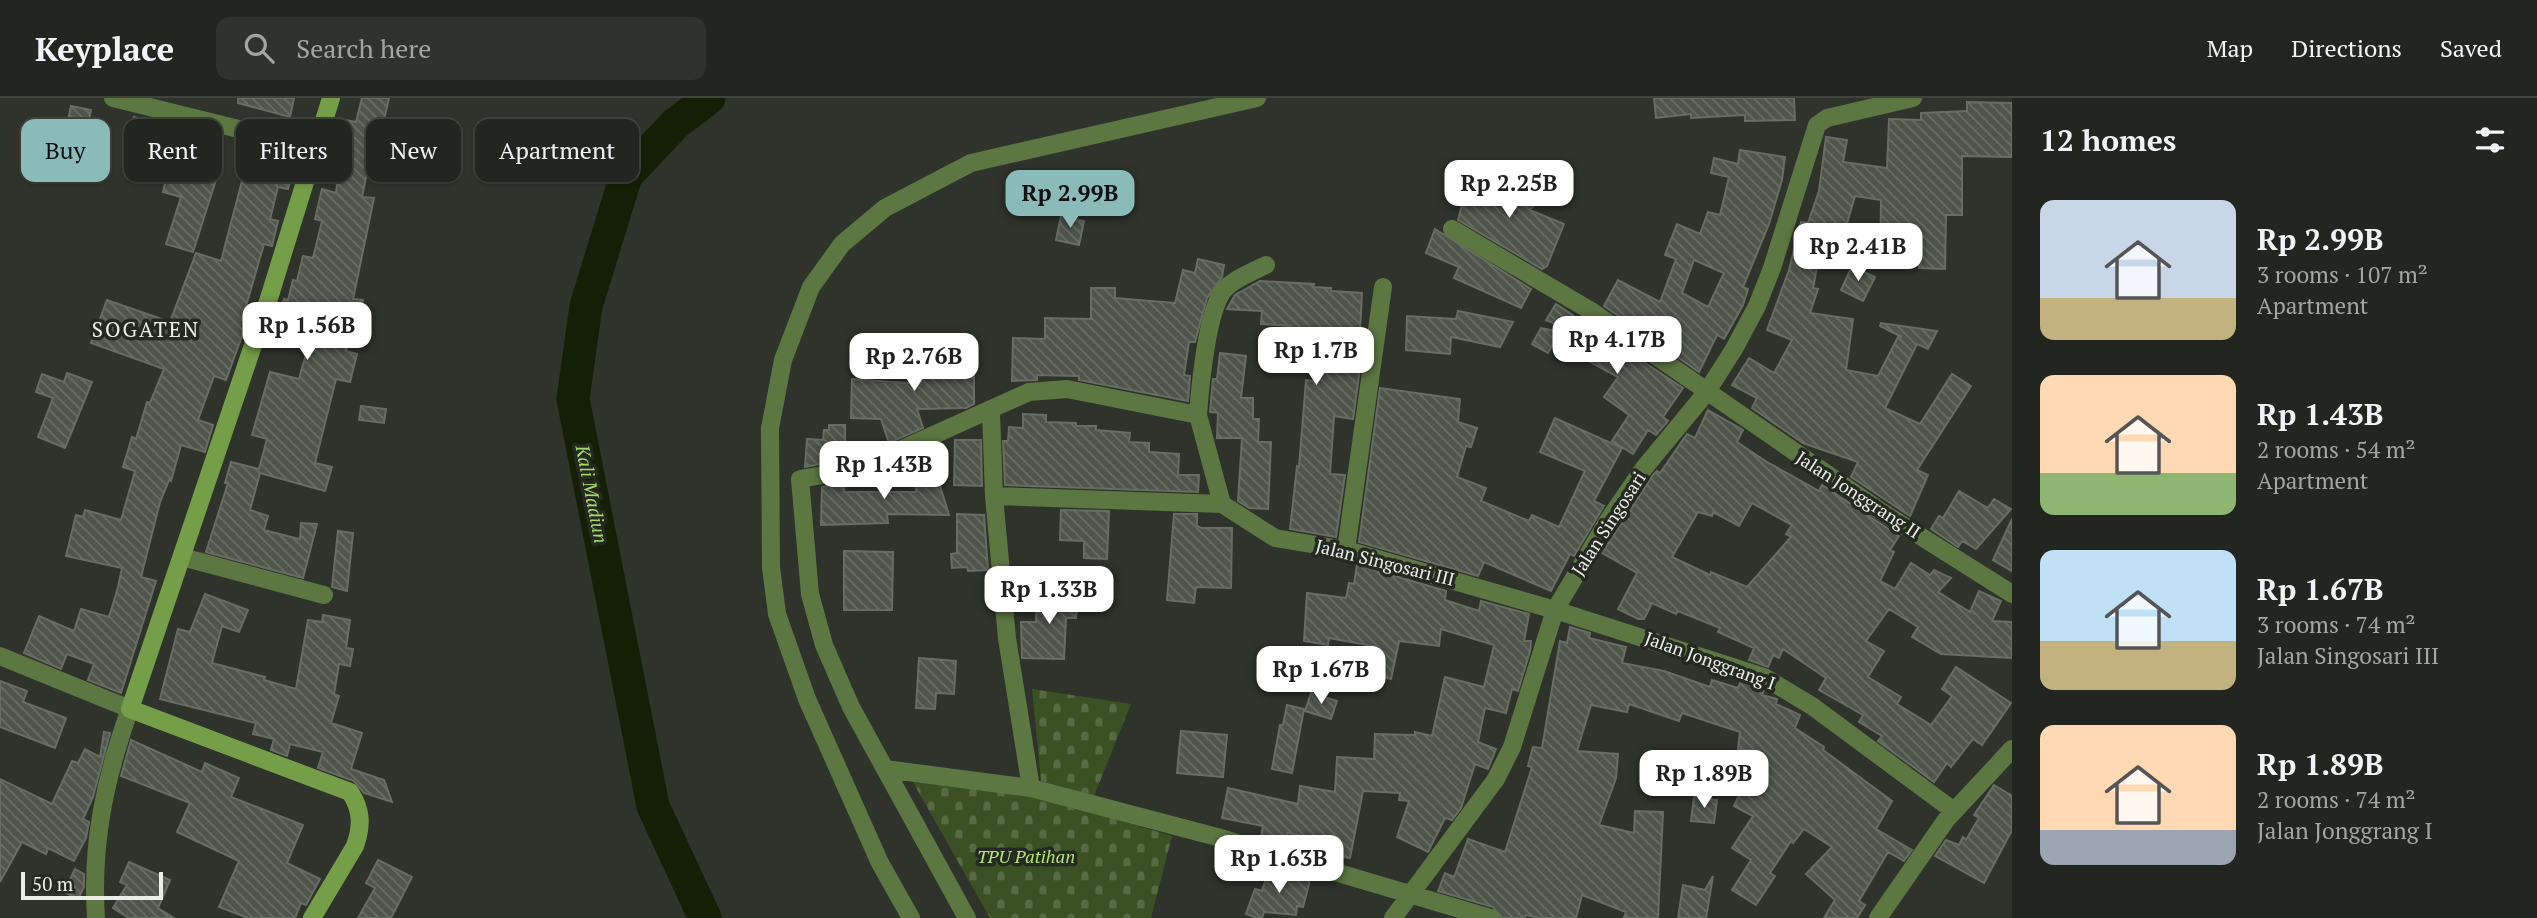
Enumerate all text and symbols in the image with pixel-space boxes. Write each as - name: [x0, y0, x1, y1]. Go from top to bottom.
- search box: [216, 17, 706, 80]
- text: Keyplace: [35, 27, 174, 70]
- icon: search: [240, 29, 278, 67]
- text: Search here: [296, 31, 431, 65]
- text: Map: [2207, 32, 2253, 64]
- text: Directions: [2291, 32, 2402, 64]
- text: Saved: [2440, 32, 2502, 64]
- chip: Buy: [21, 119, 110, 182]
- chip: Rent: [124, 119, 222, 182]
- chip: Filters: [236, 119, 352, 182]
- chip: New: [366, 119, 461, 182]
- chip: Apartment: [475, 119, 639, 182]
- text: 12 homes: [2040, 120, 2176, 160]
- icon: filters: [2471, 121, 2509, 159]
- pin: Rp 2.25B: [1437, 160, 1581, 220]
- text: Rp 2.25B: [1461, 167, 1557, 198]
- pin: Rp 2.99B: [998, 170, 1142, 230]
- text: Rp 2.99B: [1022, 177, 1118, 208]
- text: Rp 2.99B: [2257, 219, 2383, 259]
- pin: Rp 2.41B: [1786, 223, 1930, 283]
- icon: home: [2096, 228, 2180, 312]
- text: Rp 2.41B: [1810, 230, 1906, 261]
- text: 3 rooms · 107 m²: [2257, 259, 2428, 290]
- text: Apartment: [2257, 290, 2368, 321]
- pin: Rp 1.56B: [235, 302, 379, 362]
- text: Rp 1.56B: [259, 309, 355, 340]
- district label: SOGATEN: [92, 315, 200, 343]
- pin: Rp 4.17B: [1545, 316, 1689, 376]
- text: Rp 4.17B: [1569, 323, 1665, 354]
- pin: Rp 1.7B: [1251, 328, 1381, 387]
- pin: Rp 2.76B: [842, 334, 986, 393]
- text: Rp 1.7B: [1274, 334, 1358, 365]
- text: Rp 2.76B: [866, 340, 962, 371]
- text: Rp 1.43B: [2257, 394, 2383, 434]
- icon: home: [2096, 403, 2180, 487]
- text: 2 rooms · 54 m²: [2257, 434, 2416, 465]
- water label: Kali Madiun: [571, 442, 614, 545]
- pin: Rp 1.43B: [812, 442, 956, 501]
- street label: Jalan Jonggrang II: [1792, 445, 1925, 543]
- text: Rp 1.43B: [836, 448, 932, 479]
- text: Apartment: [2257, 465, 2368, 496]
- street label: Jalan Singosari: [1566, 467, 1651, 580]
- street label: Jalan Singosari III: [1313, 533, 1457, 591]
- pin: Rp 1.33B: [977, 566, 1121, 626]
- text: Rp 1.67B: [2257, 569, 2383, 609]
- text: Rp 1.33B: [1001, 573, 1097, 604]
- icon: home: [2096, 578, 2180, 662]
- text: 3 rooms · 74 m²: [2257, 609, 2416, 640]
- street label: Jalan Jonggrang I: [1642, 625, 1779, 695]
- text: Jalan Singosari III: [2257, 640, 2439, 671]
- pin: Rp 1.67B: [1249, 646, 1393, 706]
- text: Rp 1.67B: [1273, 653, 1369, 684]
- text: Rp 1.89B: [2257, 744, 2383, 784]
- pin: Rp 1.89B: [1632, 750, 1776, 810]
- icon: home: [2096, 753, 2180, 837]
- text: Rp 1.89B: [1656, 757, 1752, 788]
- text: 2 rooms · 74 m²: [2257, 784, 2416, 815]
- text: Jalan Jonggrang I: [2257, 815, 2433, 846]
- pin: Rp 1.63B: [1207, 836, 1351, 895]
- text: Rp 1.63B: [1231, 842, 1327, 873]
- park label: TPU Patihan: [977, 844, 1075, 868]
- scale bar: [21, 869, 163, 901]
- text: 50 m: [32, 871, 73, 896]

